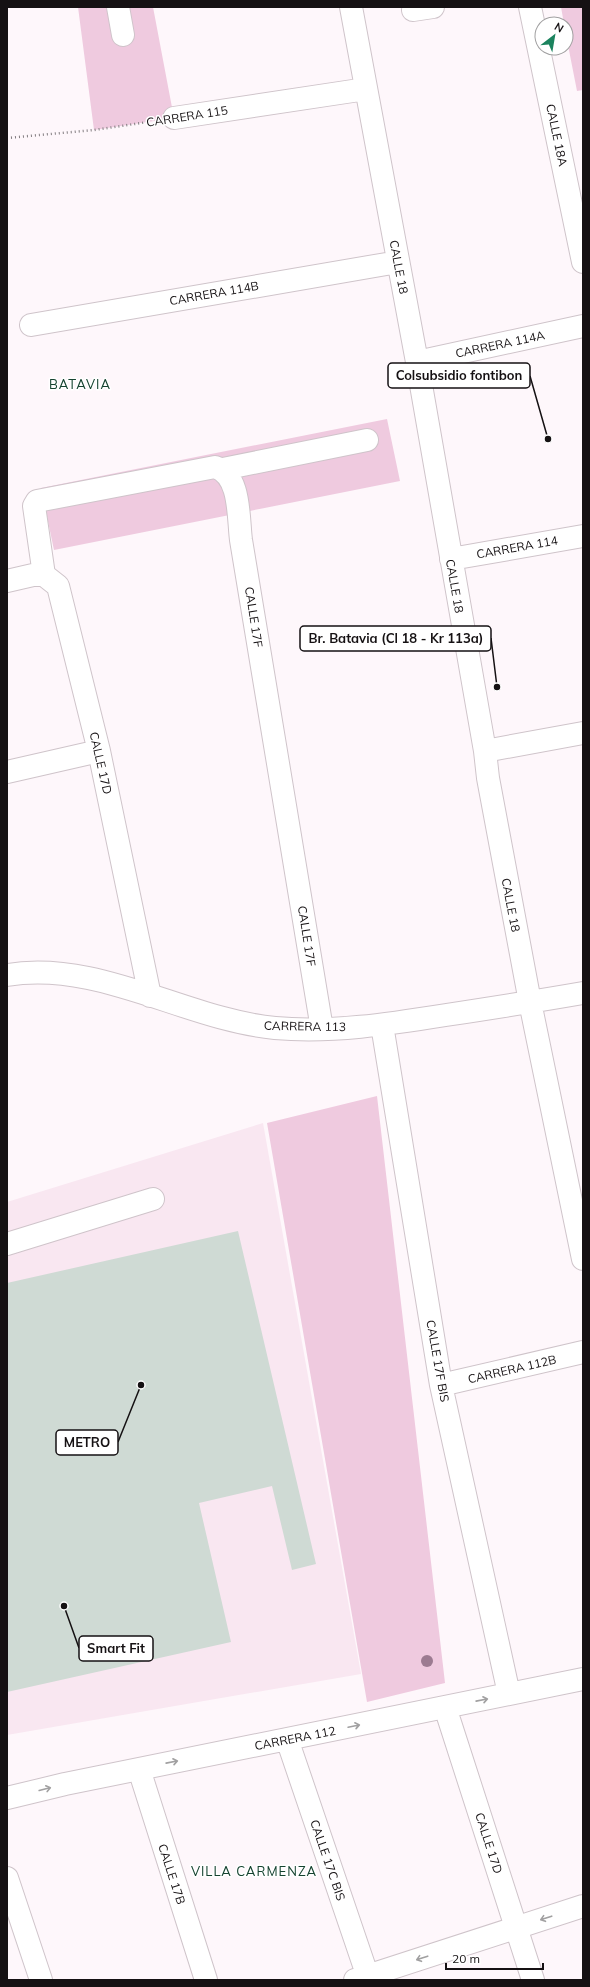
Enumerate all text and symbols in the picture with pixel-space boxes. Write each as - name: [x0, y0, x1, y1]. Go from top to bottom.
- north arrow: [534, 16, 574, 56]
- text: N: [552, 19, 566, 36]
- street label: CARRERA 115: [145, 102, 229, 130]
- street label: CALLE 18A: [543, 102, 571, 168]
- street label: CALLE 18: [386, 239, 412, 295]
- street label: CARRERA 114B: [168, 278, 260, 308]
- street label: CARRERA 114A: [454, 327, 546, 361]
- callout: Colsubsidio fontibon: [388, 363, 530, 388]
- text: Colsubsidio fontibon: [396, 367, 522, 383]
- district label: BATAVIA: [49, 376, 111, 392]
- street label: CARRERA 114: [475, 532, 559, 562]
- street label: CALLE 18: [443, 558, 467, 614]
- street label: CALLE 17F: [242, 586, 266, 649]
- callout: Br. Batavia (Cl 18 - Kr 113a): [300, 626, 491, 651]
- text: Br. Batavia (Cl 18 - Kr 113a): [309, 630, 483, 646]
- street label: CALLE 17D: [87, 730, 115, 796]
- street label: CALLE 18: [498, 877, 524, 933]
- street label: CALLE 17F: [295, 905, 319, 968]
- street label: CARRERA 113: [264, 1018, 346, 1034]
- street label: CALLE 17F BIS: [423, 1319, 453, 1403]
- street label: CARRERA 112B: [466, 1352, 558, 1386]
- callout: METRO: [56, 1430, 118, 1455]
- text: METRO: [64, 1434, 110, 1450]
- callout: Smart Fit: [79, 1636, 153, 1661]
- text: Smart Fit: [87, 1640, 145, 1656]
- one-way arrow: [475, 1695, 488, 1703]
- one-way arrow: [348, 1721, 361, 1729]
- street label: CARRERA 112: [253, 1723, 337, 1753]
- one-way arrow: [165, 1758, 178, 1766]
- one-way arrow: [38, 1785, 51, 1792]
- street label: CALLE 17D: [472, 1811, 506, 1876]
- street label: CALLE 17C BIS: [307, 1818, 349, 1902]
- street label: CALLE 17B: [155, 1842, 189, 1906]
- district label: VILLA CARMENZA: [191, 1863, 317, 1879]
- one-way arrow: [540, 1915, 553, 1922]
- scale bar: [446, 1945, 543, 1971]
- text: 20 m: [452, 1951, 480, 1966]
- one-way arrow: [417, 1955, 429, 1963]

